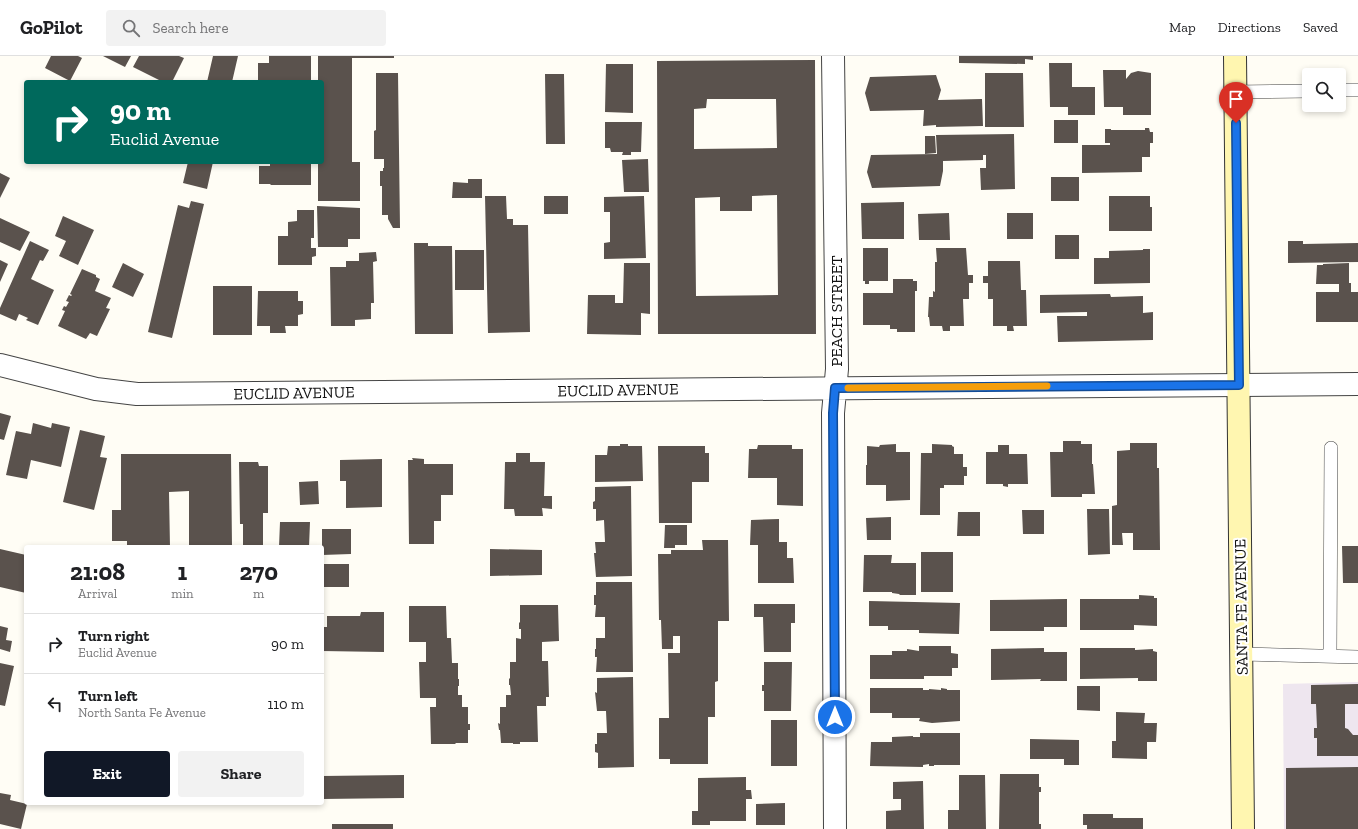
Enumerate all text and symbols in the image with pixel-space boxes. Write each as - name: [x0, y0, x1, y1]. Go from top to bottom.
- search box: [106, 10, 386, 46]
- text: GoPilot: [20, 16, 82, 39]
- icon: search: [120, 17, 142, 39]
- text: Search here: [152, 19, 228, 37]
- text: Map: [1169, 19, 1196, 36]
- text: Directions: [1218, 19, 1281, 36]
- text: Saved: [1303, 19, 1338, 36]
- map controls: [1302, 68, 1346, 112]
- button: search: [1302, 68, 1346, 112]
- pin: [1219, 82, 1253, 123]
- icon: arrive: [1225, 88, 1247, 110]
- text: 90 m: [110, 94, 171, 127]
- icon: right: [44, 96, 96, 148]
- text: Euclid Avenue: [110, 128, 219, 150]
- street label: PEACH STREET: [827, 255, 846, 367]
- street label: EUCLID AVENUE: [557, 379, 679, 401]
- street label: EUCLID AVENUE: [233, 382, 355, 404]
- street label: SANTA FE AVENUE: [1230, 539, 1252, 675]
- text: 21:08: [70, 557, 125, 586]
- text: 1: [177, 557, 187, 586]
- text: 270: [239, 557, 278, 586]
- text: Arrival: [78, 586, 117, 601]
- text: min: [171, 586, 193, 601]
- text: m: [253, 586, 264, 601]
- text: Turn right: [78, 627, 149, 645]
- icon: right: [44, 633, 66, 655]
- text: 90 m: [271, 635, 304, 653]
- text: Euclid Avenue: [78, 645, 157, 660]
- text: Turn left: [78, 687, 138, 705]
- icon: left: [44, 693, 66, 715]
- text: 110 m: [267, 695, 304, 713]
- position arrow: [814, 696, 856, 738]
- text: North Santa Fe Avenue: [78, 705, 206, 720]
- button: Exit: [44, 751, 170, 797]
- button: Share: [178, 751, 304, 797]

